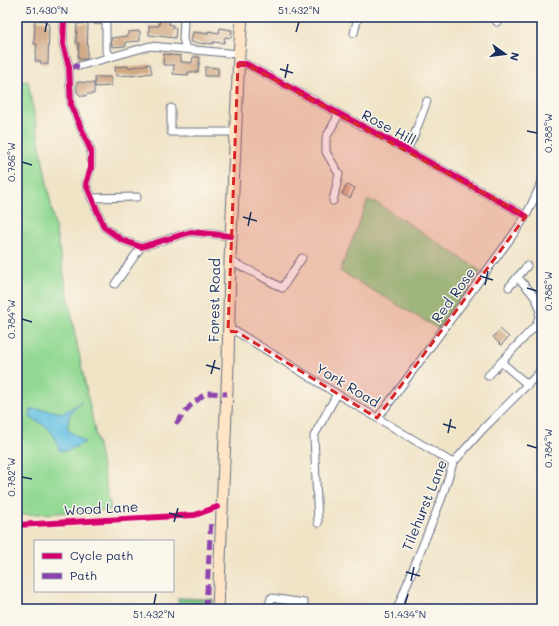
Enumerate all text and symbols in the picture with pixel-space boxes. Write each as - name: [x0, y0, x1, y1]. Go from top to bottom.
- text: 51.430°N: [26, 3, 68, 17]
- text: 51.432°N: [278, 3, 320, 17]
- north arrow: [485, 34, 525, 74]
- text: N: [507, 51, 523, 62]
- street label: Rose Hill: [359, 105, 419, 149]
- text: 0.788°W: [541, 113, 555, 153]
- text: 0.786°W: [4, 142, 18, 182]
- street label: Forest Road: [204, 258, 224, 342]
- street label: Red Rose: [427, 264, 479, 326]
- text: 0.786°W: [541, 271, 555, 311]
- text: 0.784°W: [4, 299, 18, 339]
- street label: York Road: [313, 358, 384, 412]
- text: 0.784°W: [541, 428, 555, 468]
- text: 0.782°W: [4, 457, 18, 496]
- street label: Tilehurst Lane: [397, 457, 451, 553]
- street label: Wood Lane: [63, 497, 139, 519]
- legend: [34, 540, 174, 592]
- text: Cycle path: [70, 547, 133, 563]
- text: Path: [70, 567, 97, 583]
- text: 51.432°N: [133, 607, 175, 621]
- text: 51.434°N: [384, 607, 426, 621]

